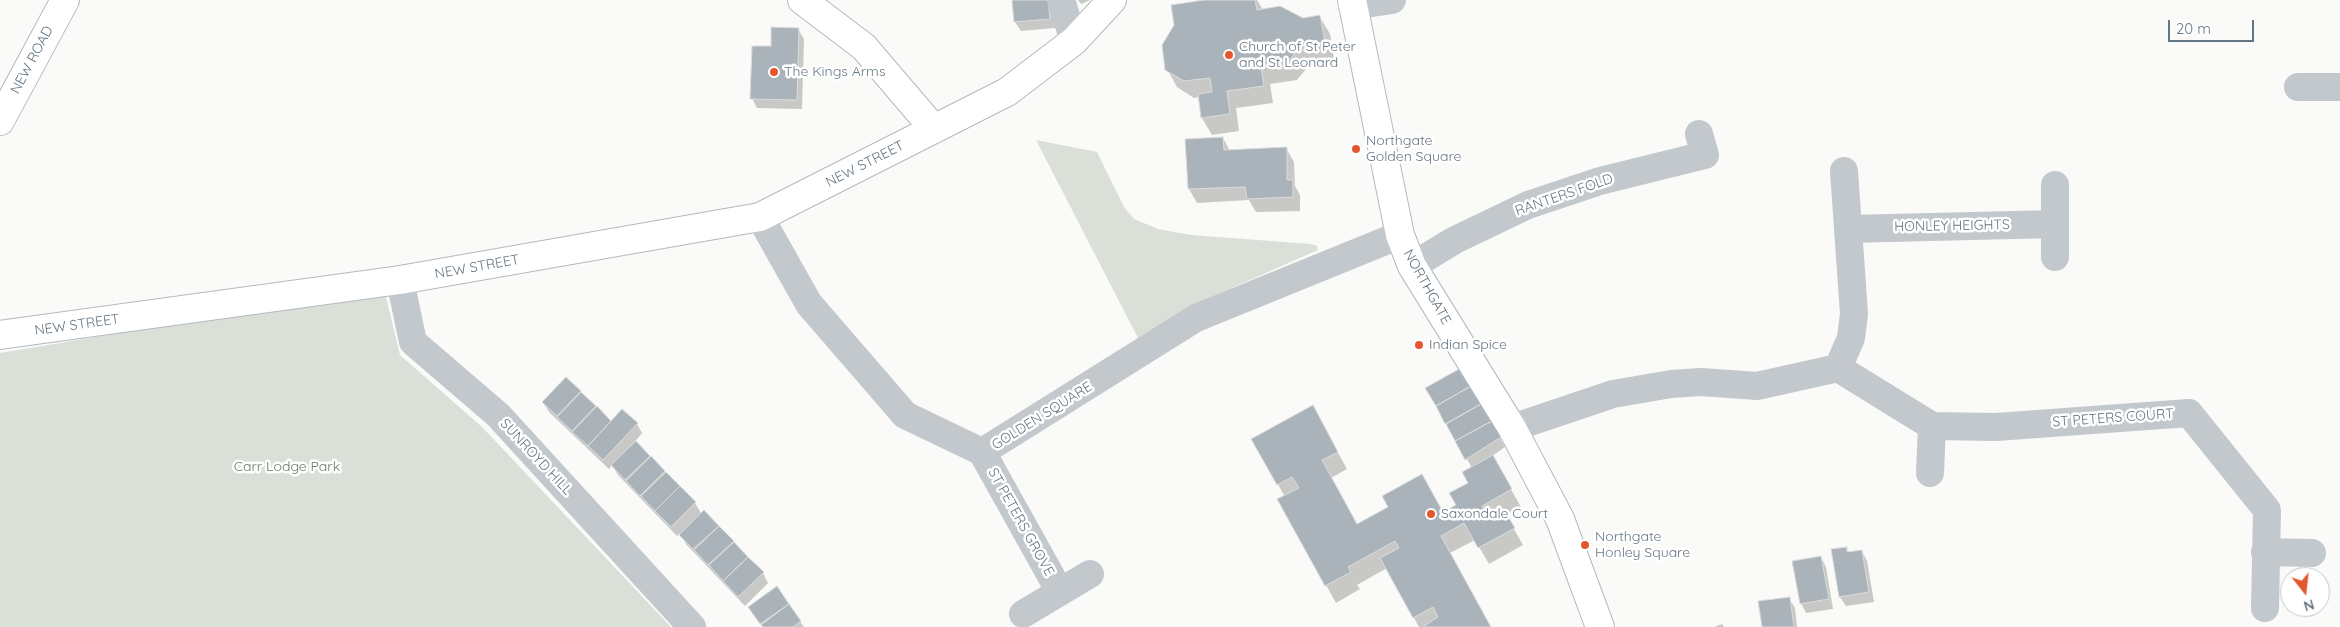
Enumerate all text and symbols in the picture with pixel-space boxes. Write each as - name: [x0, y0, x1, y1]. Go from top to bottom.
- scale bar: [2170, 10, 2256, 42]
- text: 20 m: [2176, 19, 2211, 38]
- street label: NEW ROAD: [7, 23, 57, 97]
- place label: Church of St Peter and St Leonard: [1239, 39, 1356, 72]
- marker: Church of St Peter and St Leonard: [1223, 49, 1235, 61]
- place label: The Kings Arms: [784, 64, 885, 80]
- marker: The Kings Arms: [768, 66, 780, 78]
- place label: Northgate Golden Square: [1366, 133, 1461, 166]
- street label: NEW STREET: [823, 137, 907, 191]
- marker: Northgate Golden Square: [1350, 143, 1362, 155]
- street label: RANTERS FOLD: [1513, 170, 1615, 220]
- street label: HONLEY HEIGHTS: [1894, 217, 2010, 235]
- street label: NORTHGATE: [1400, 247, 1454, 327]
- street label: NEW STREET: [433, 251, 521, 283]
- street label: NEW STREET: [33, 311, 121, 339]
- place label: Indian Spice: [1429, 337, 1507, 353]
- marker: Indian Spice: [1413, 339, 1425, 351]
- street label: GOLDEN SQUARE: [989, 378, 1095, 454]
- street label: ST PETERS COURT: [2052, 405, 2174, 431]
- street label: SUNROYD HILL: [496, 415, 576, 499]
- park label: Carr Lodge Park: [234, 459, 340, 475]
- street label: ST PETERS GROVE: [984, 465, 1058, 579]
- place label: Saxondale Court: [1441, 506, 1548, 522]
- marker: Saxondale Court: [1425, 508, 1437, 520]
- place label: Northgate Honley Square: [1595, 529, 1690, 562]
- marker: Northgate Honley Square: [1579, 539, 1591, 551]
- north arrow: [2280, 567, 2330, 617]
- text: N: [2301, 595, 2316, 616]

